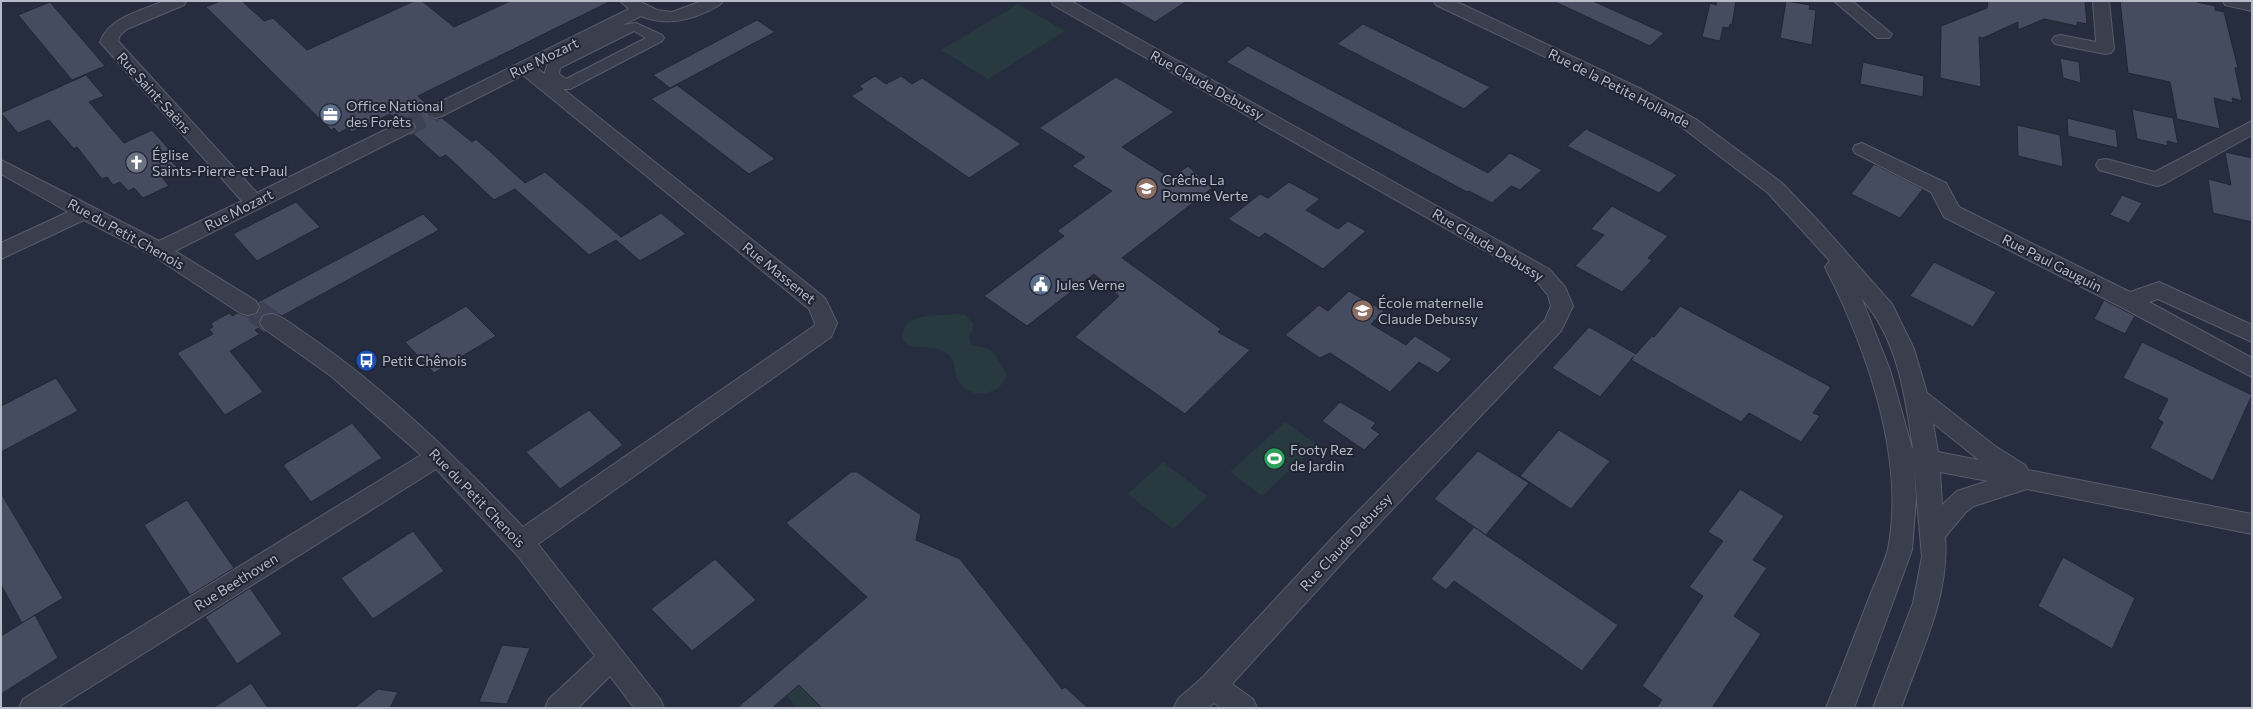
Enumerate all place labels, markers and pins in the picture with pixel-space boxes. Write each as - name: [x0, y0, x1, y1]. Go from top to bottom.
- place label: Office National des Forêts: [346, 97, 443, 130]
- office icon: Office National des Forêts: [318, 101, 344, 127]
- place label: Église Saints-Pierre-et-Paul: [152, 146, 288, 179]
- church icon: Église Saints-Pierre-et-Paul: [124, 150, 150, 176]
- place label: Crêche La Pomme Verte: [1162, 171, 1248, 204]
- school or university icon: Crêche La Pomme Verte: [1134, 175, 1160, 201]
- public building icon: Jules Verne: [1027, 272, 1053, 298]
- place label: Jules Verne: [1056, 276, 1125, 293]
- place label: École maternelle Claude Debussy: [1378, 294, 1483, 327]
- school or university icon: École maternelle Claude Debussy: [1349, 298, 1375, 324]
- bus stop icon: Petit Chênois: [353, 348, 379, 374]
- place label: Petit Chênois: [382, 352, 467, 369]
- place label: Footy Rez de Jardin: [1290, 441, 1353, 474]
- sports icon: Footy Rez de Jardin: [1261, 445, 1287, 471]

